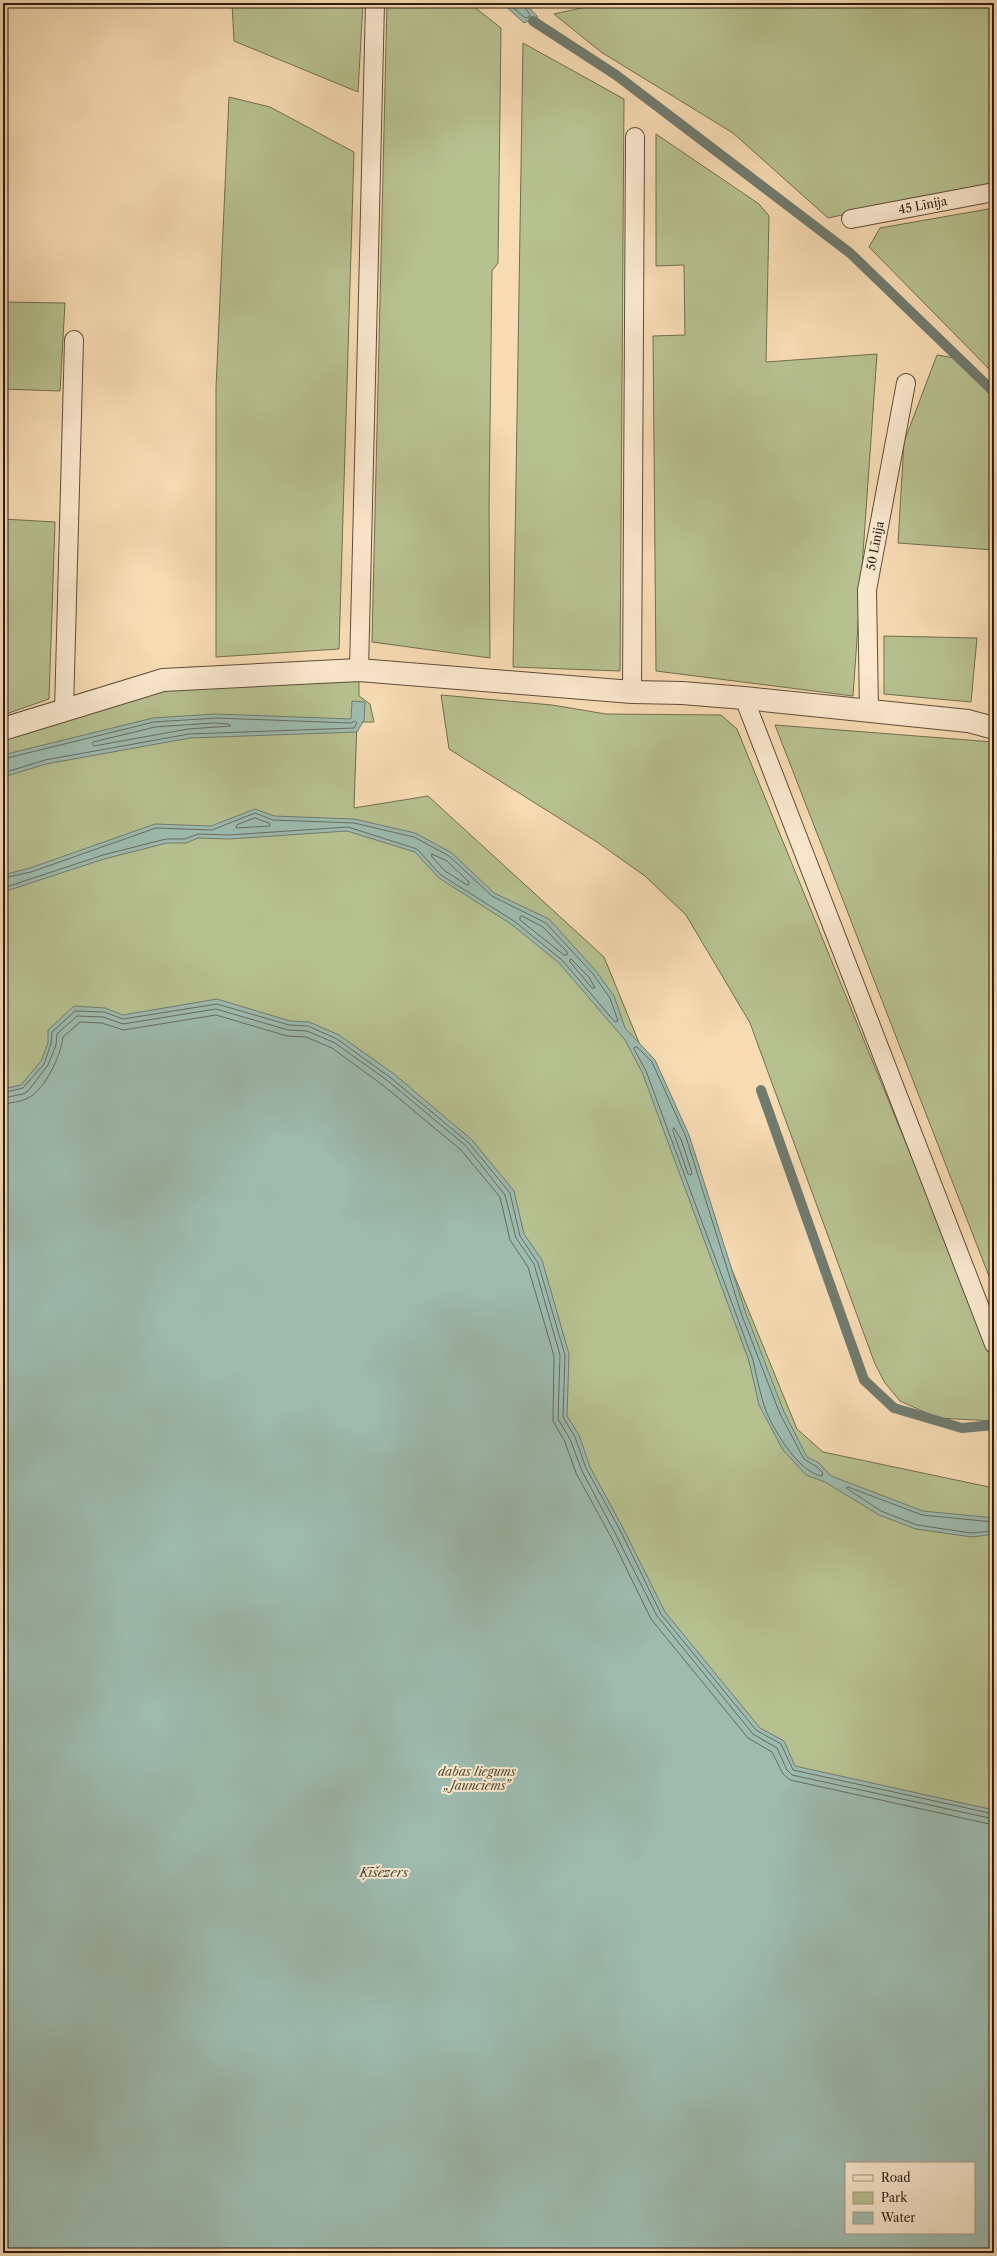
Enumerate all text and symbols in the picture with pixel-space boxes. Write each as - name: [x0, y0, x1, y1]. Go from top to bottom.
- street label: 45 Līnija: [897, 193, 949, 217]
- street label: 50 Līnija: [863, 519, 887, 572]
- park label: dabas liegums „Jaunciems”: [438, 1764, 517, 1793]
- water label: Ķīšezers: [359, 1864, 409, 1881]
- legend: [845, 2162, 975, 2234]
- text: Road: [881, 2170, 911, 2185]
- text: Park: [881, 2190, 908, 2205]
- text: Water: [880, 2210, 915, 2225]

